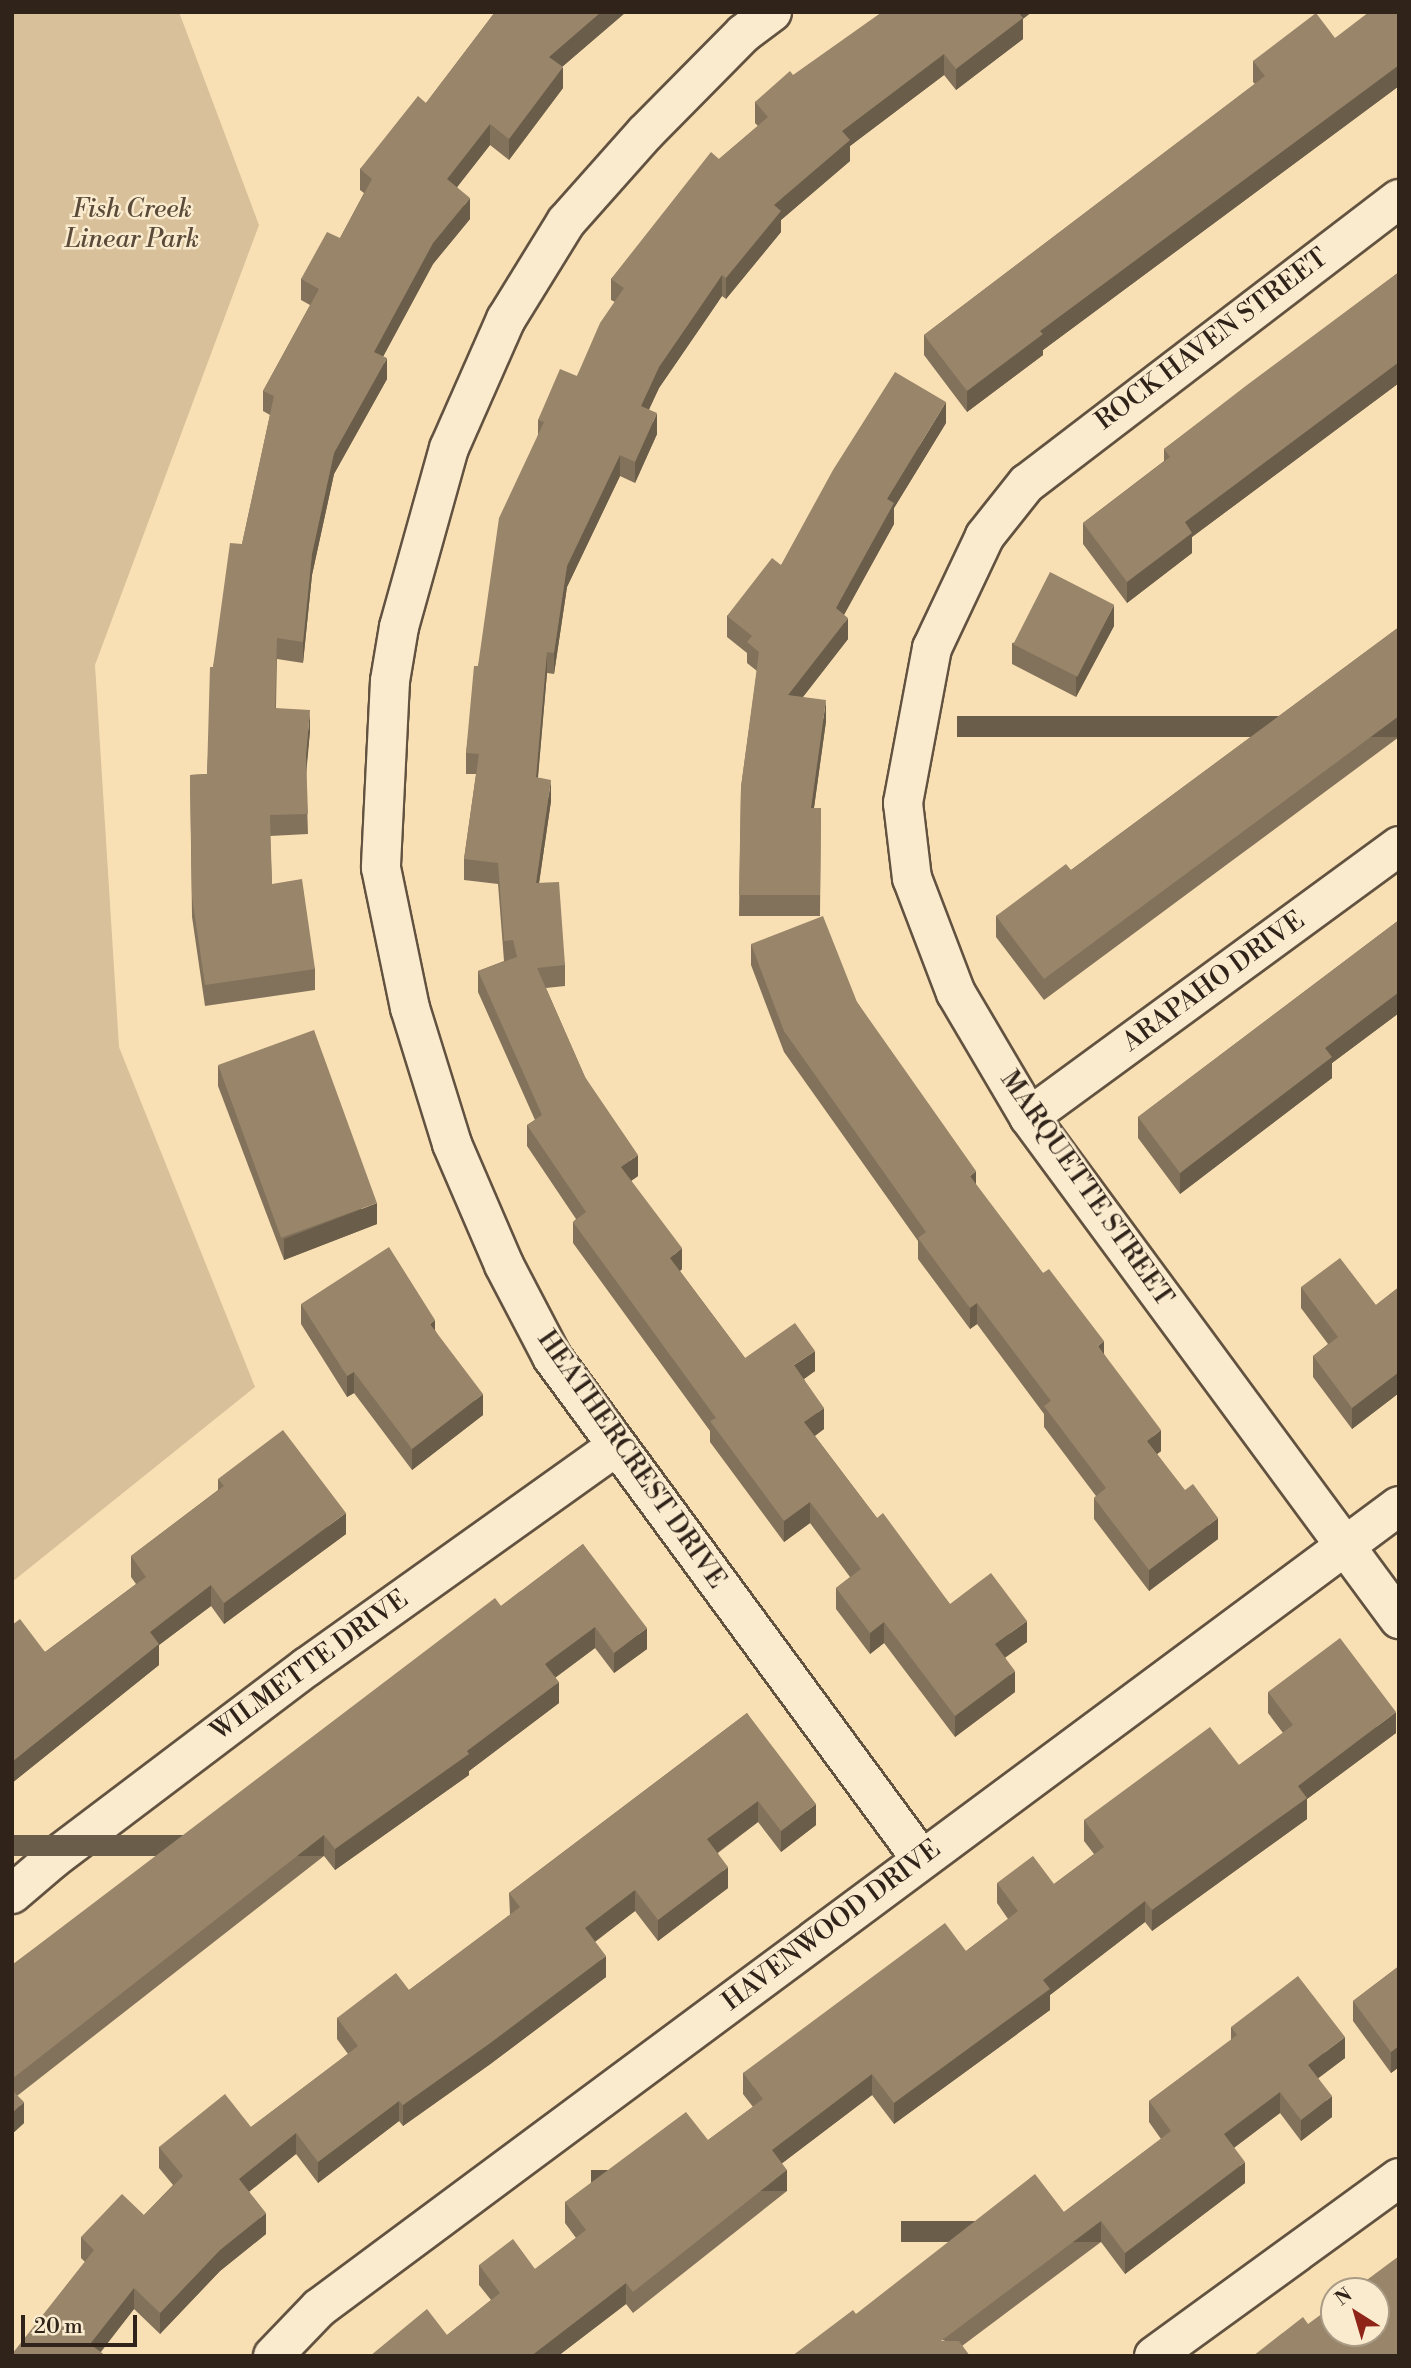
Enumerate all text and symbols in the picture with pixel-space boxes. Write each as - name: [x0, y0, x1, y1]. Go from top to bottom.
- park label: Fish Creek Linear Park: [65, 194, 199, 256]
- street label: ROCK HAVEN STREET: [1090, 243, 1334, 437]
- street label: ARAPAHO DRIVE: [1117, 905, 1311, 1059]
- street label: MARQUETTE STREET: [993, 1065, 1179, 1313]
- street label: HEATHERCREST DRIVE: [530, 1325, 732, 1595]
- street label: WILMETTE DRIVE: [205, 1584, 415, 1748]
- street label: HAVENWOOD DRIVE: [717, 1834, 947, 2018]
- north arrow: [1320, 2277, 1390, 2347]
- text: N: [1330, 2283, 1357, 2311]
- scale bar: [24, 2302, 140, 2346]
- text: 20 m: [34, 2314, 83, 2340]

